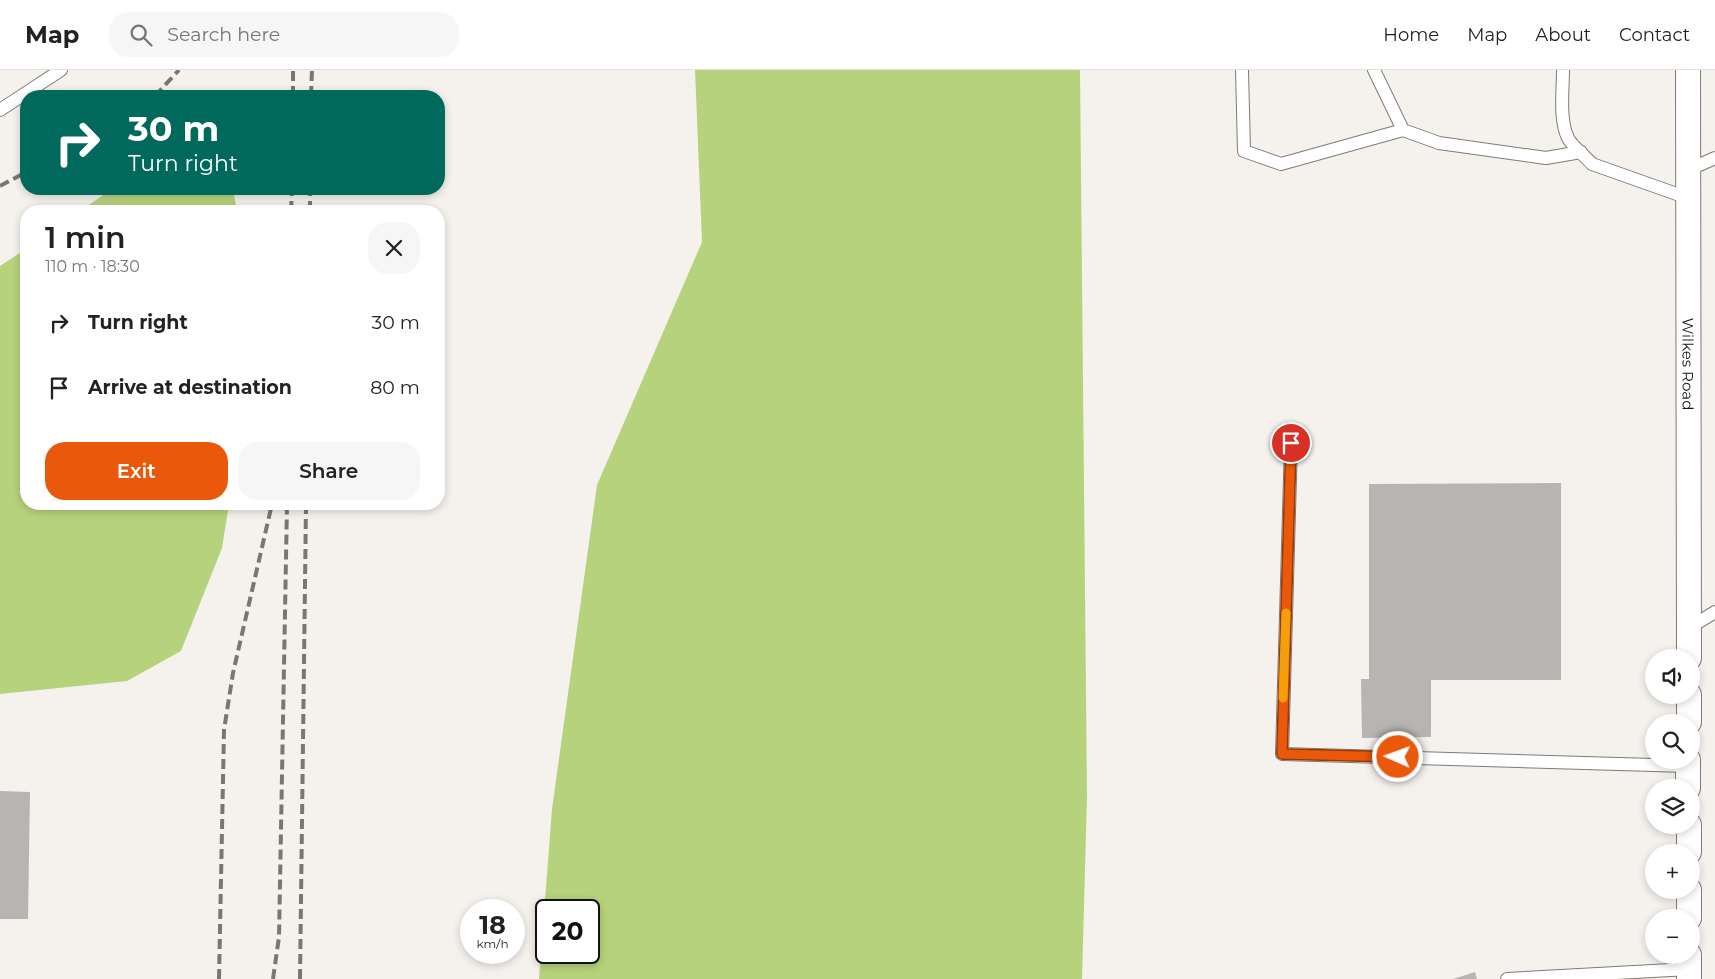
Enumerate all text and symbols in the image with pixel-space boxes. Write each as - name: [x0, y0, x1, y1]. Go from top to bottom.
- search box: [109, 12, 459, 57]
- text: Map: [25, 20, 79, 49]
- icon: search: [127, 21, 155, 49]
- text: Search here: [167, 23, 280, 46]
- text: Home: [1383, 24, 1439, 46]
- text: Map: [1467, 24, 1507, 46]
- text: About: [1535, 24, 1591, 46]
- text: Contact: [1619, 24, 1690, 46]
- text: 30 m: [128, 107, 219, 150]
- icon: right: [45, 110, 110, 175]
- text: Turn right: [128, 150, 238, 177]
- text: 1 min: [45, 219, 126, 256]
- button: close: [368, 222, 420, 274]
- text: 110 m · 18:30: [45, 257, 140, 276]
- icon: right: [45, 309, 73, 337]
- text: Turn right: [88, 311, 188, 334]
- text: 30 m: [372, 311, 420, 334]
- street label: Wilkes Road: [1679, 318, 1698, 410]
- icon: arrive: [45, 374, 73, 402]
- text: Arrive at destination: [88, 376, 292, 399]
- text: 80 m: [370, 376, 420, 399]
- pin: [1270, 422, 1312, 464]
- icon: arrive: [1277, 429, 1305, 457]
- button: Exit: [45, 442, 228, 500]
- button: Share: [238, 442, 420, 500]
- map controls: [1645, 649, 1700, 964]
- button: sound: [1645, 649, 1700, 704]
- button: search: [1645, 714, 1700, 769]
- position arrow: [1371, 730, 1423, 782]
- button: layers: [1645, 779, 1700, 834]
- button: +: [1645, 844, 1700, 899]
- speed limit sign: 20: [535, 899, 600, 964]
- button: −: [1645, 909, 1700, 964]
- text: 18: [479, 910, 506, 940]
- text: km/h: [476, 936, 509, 951]

